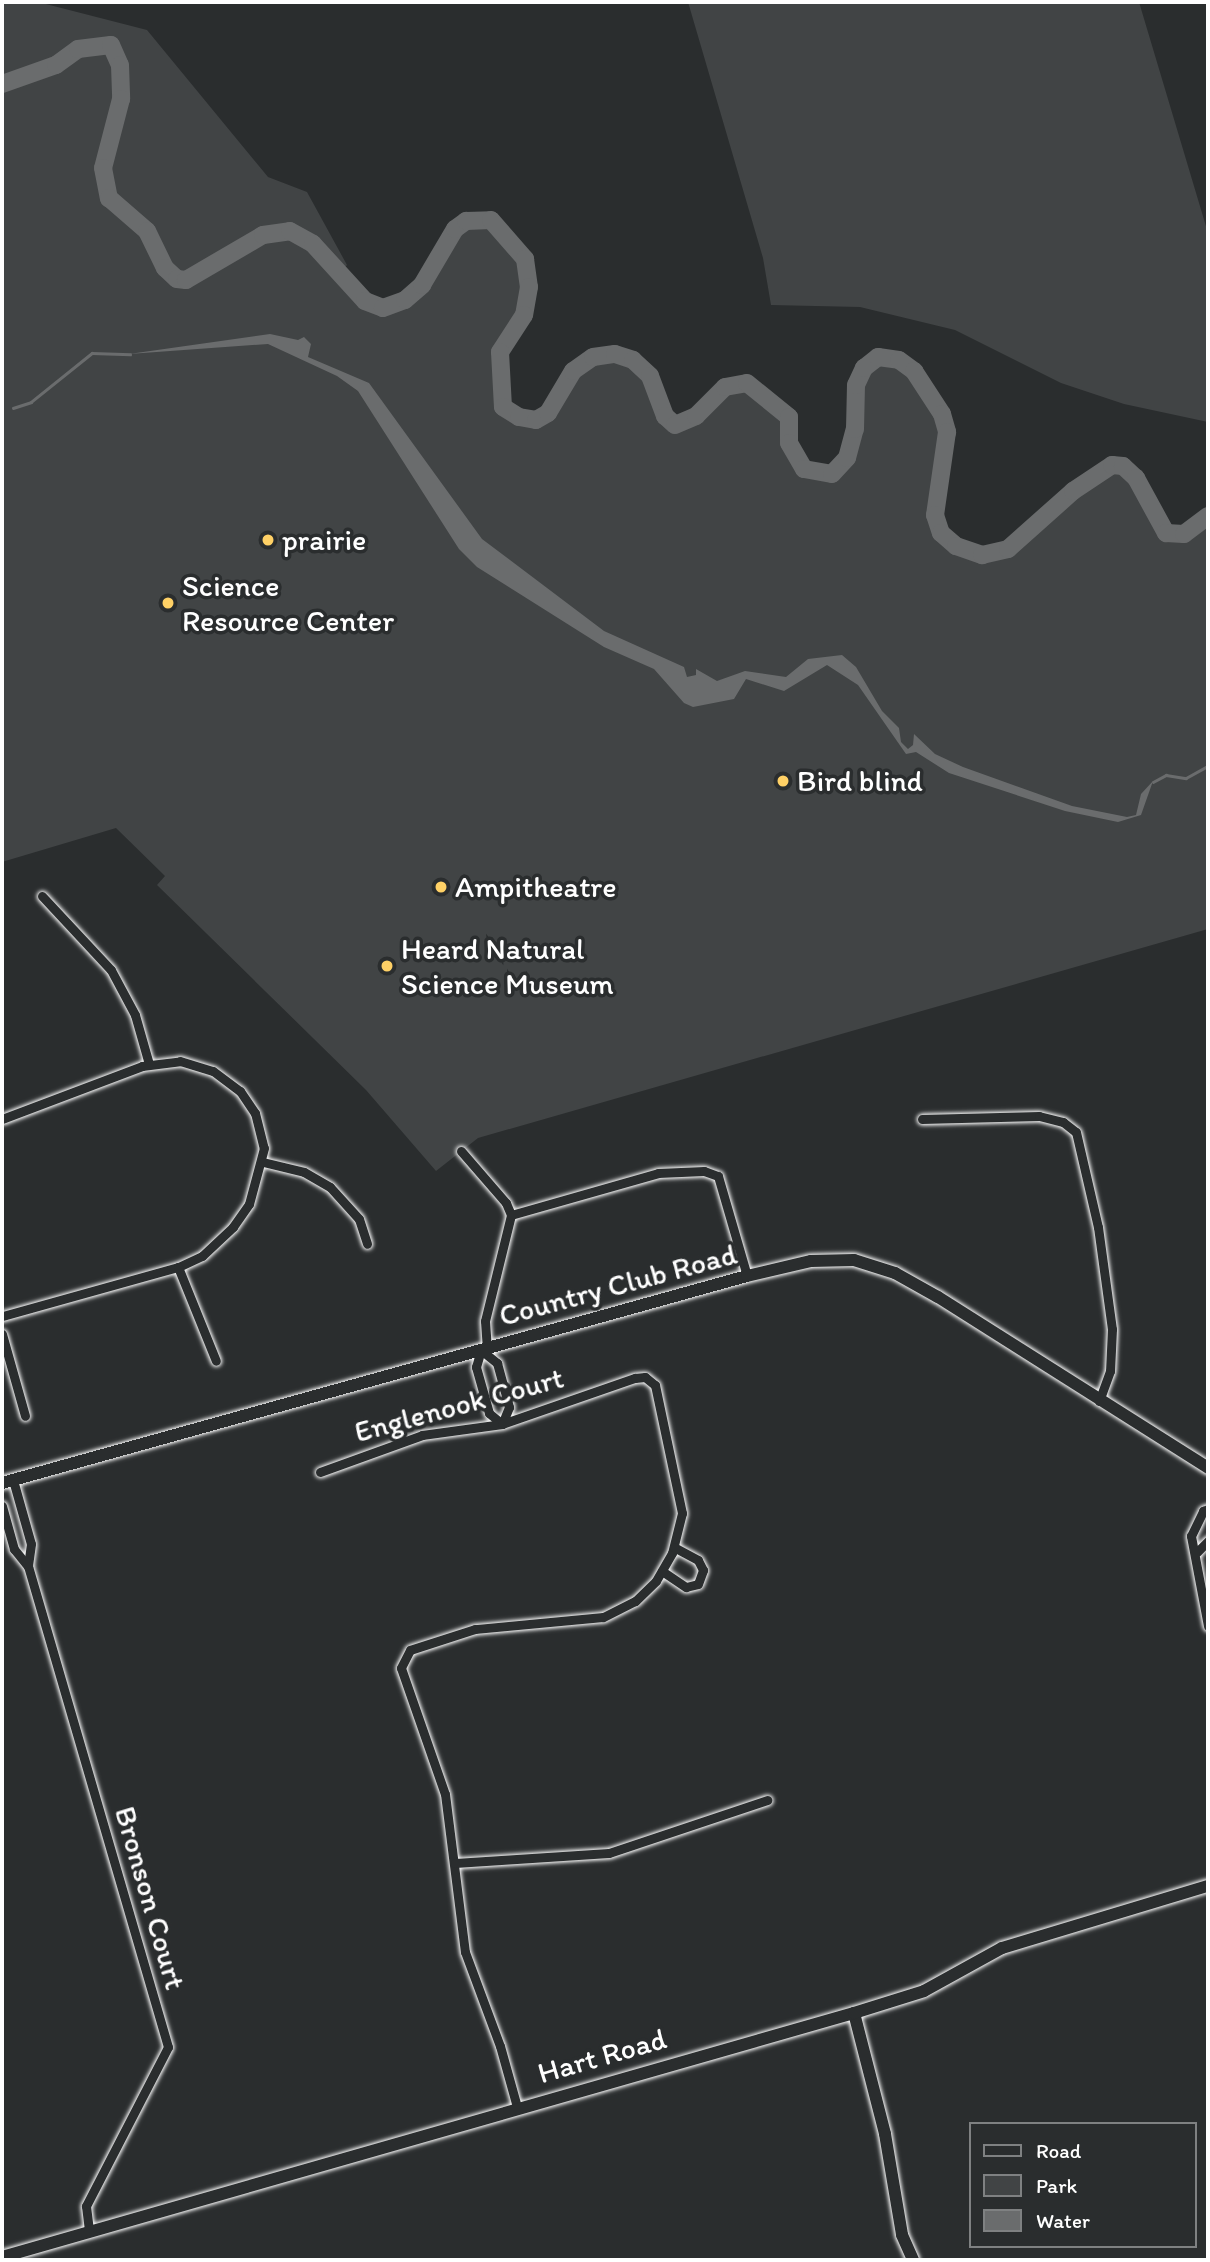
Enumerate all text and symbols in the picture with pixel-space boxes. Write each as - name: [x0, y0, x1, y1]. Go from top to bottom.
- place label: prairie: [282, 522, 366, 558]
- marker: prairie: [260, 532, 276, 548]
- place label: Science Resource Center: [182, 568, 394, 638]
- marker: Science Resource Center: [160, 595, 176, 611]
- place label: Bird blind: [797, 763, 924, 799]
- marker: Bird blind: [775, 773, 791, 789]
- place label: Ampitheatre: [455, 869, 617, 905]
- marker: Ampitheatre: [433, 879, 449, 895]
- place label: Heard Natural Science Museum: [401, 931, 614, 1002]
- marker: Heard Natural Science Museum: [379, 958, 395, 974]
- street label: Country Club Road: [496, 1236, 740, 1334]
- street label: Englenook Court: [350, 1360, 568, 1450]
- street label: Bronson Court: [107, 1802, 193, 1994]
- street label: Hart Road: [534, 2021, 670, 2091]
- legend: [968, 2122, 1196, 2248]
- text: Road: [1036, 2138, 1081, 2163]
- text: Park: [1036, 2173, 1077, 2198]
- text: Water: [1036, 2208, 1090, 2233]

